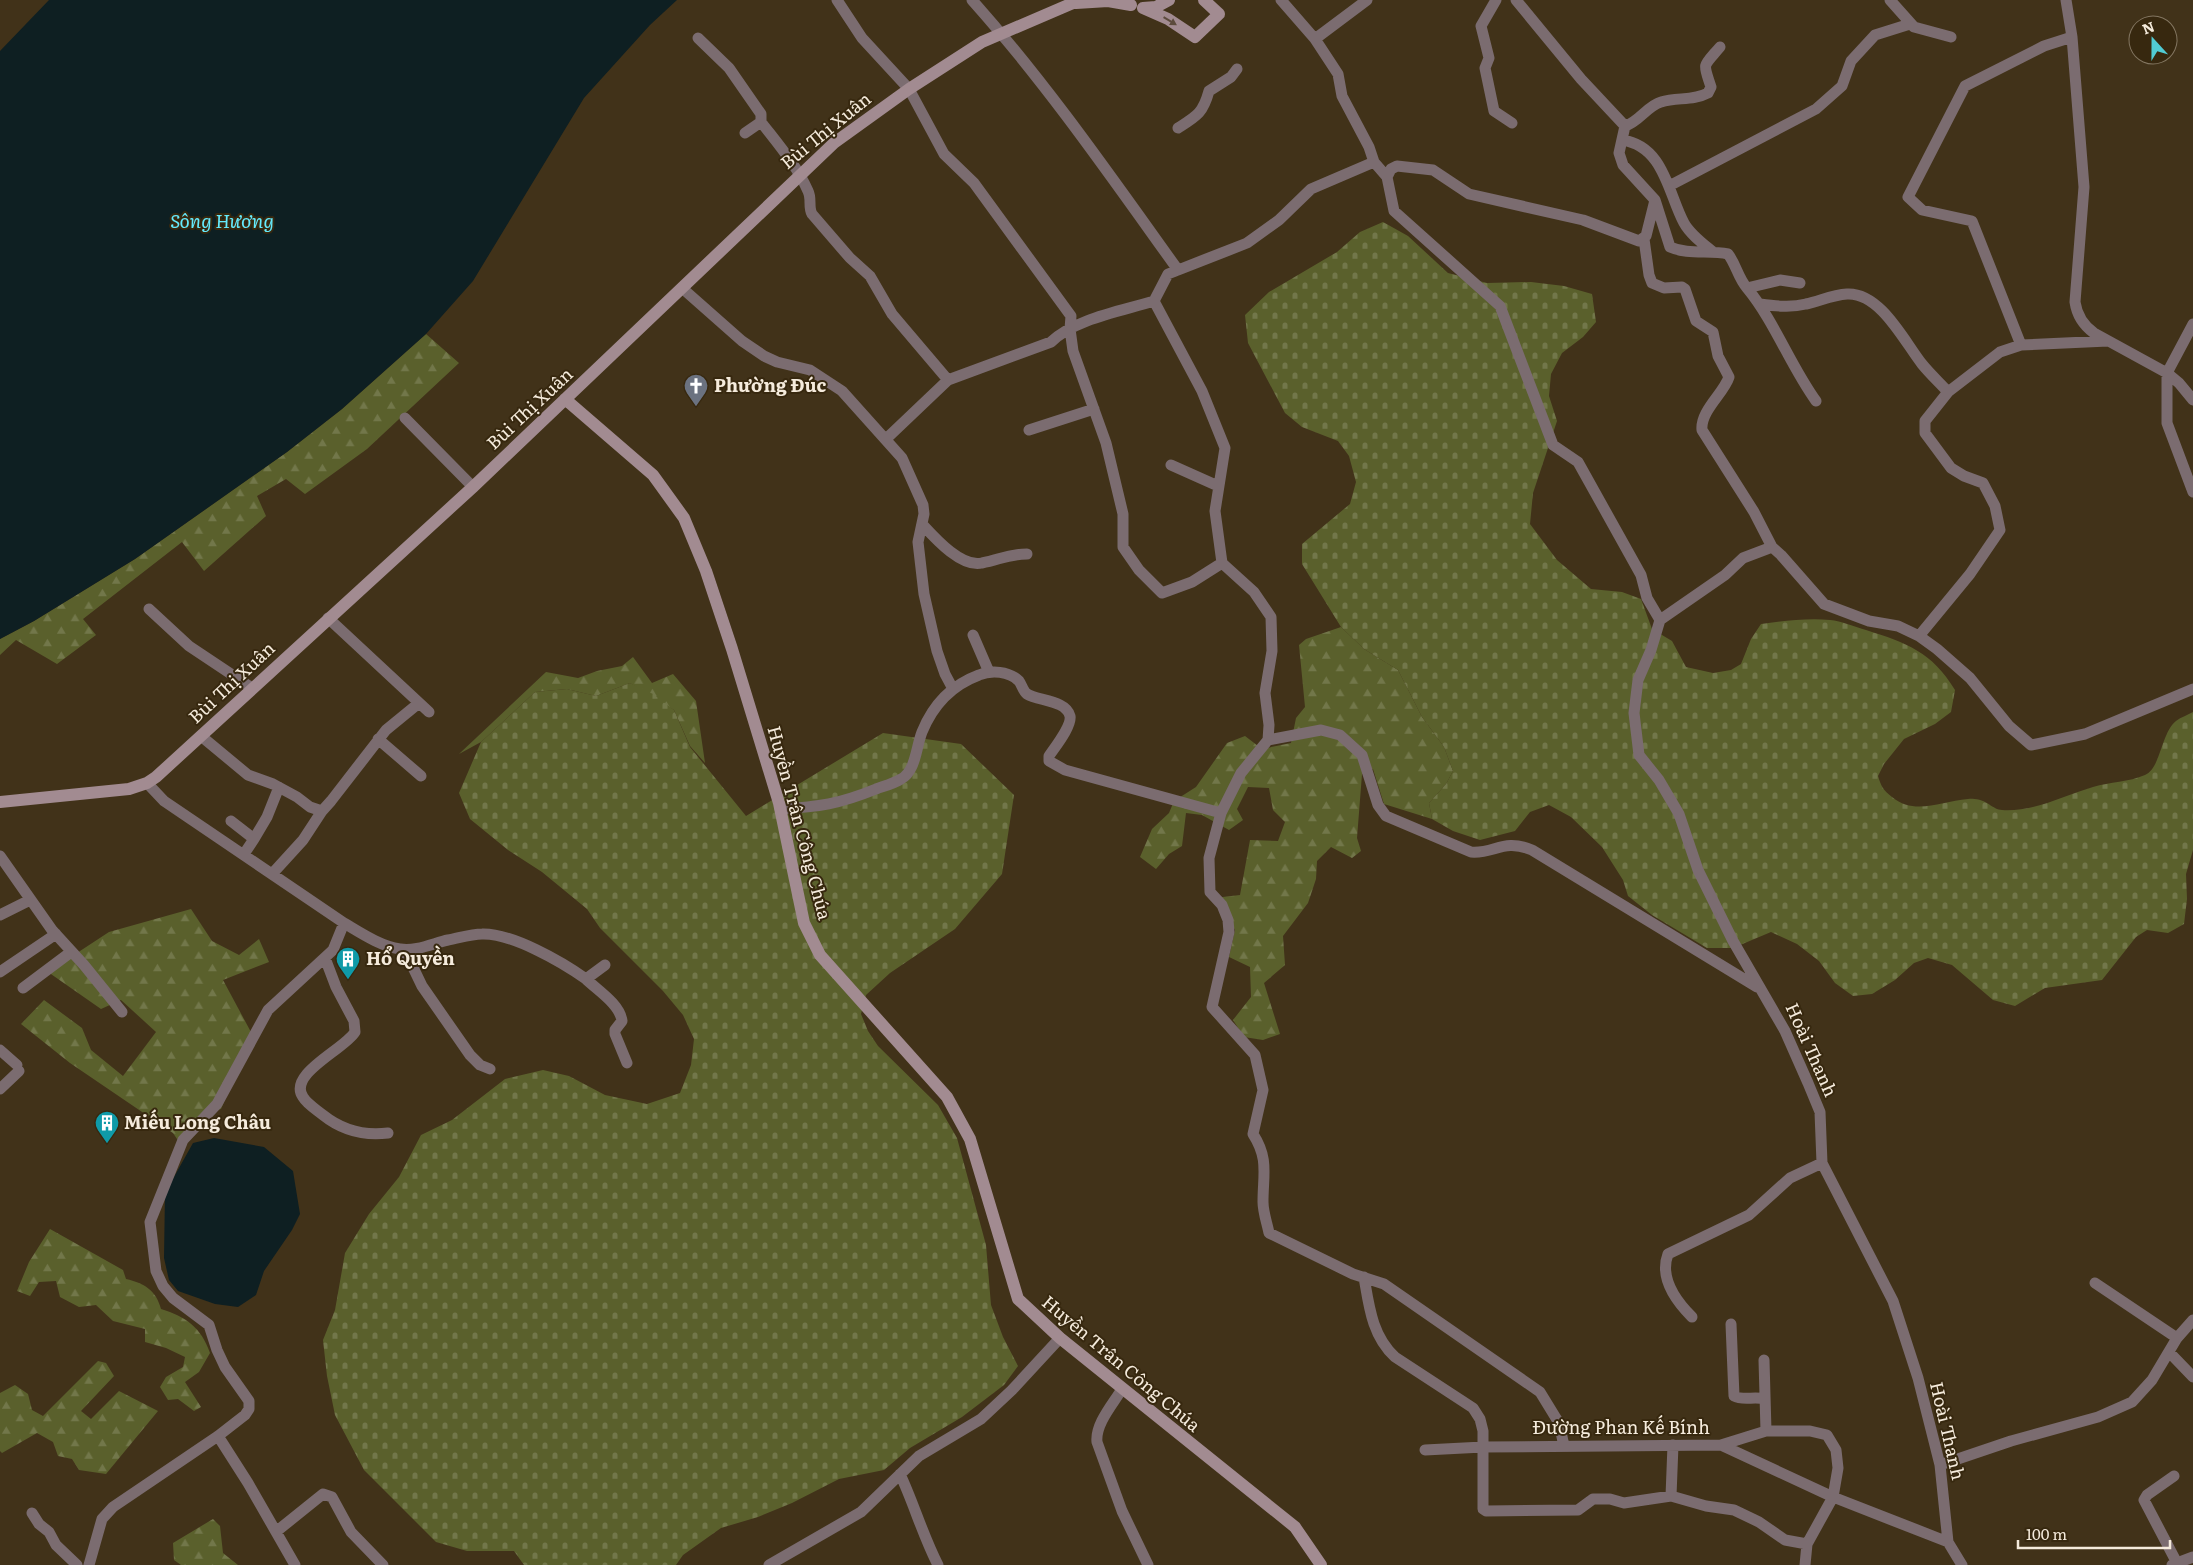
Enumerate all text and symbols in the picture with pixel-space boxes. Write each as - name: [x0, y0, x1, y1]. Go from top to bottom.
- north arrow: [2128, 15, 2178, 65]
- text: N: [2139, 15, 2157, 38]
- one-way arrow: [1163, 17, 1176, 26]
- street label: Bùi Thị Xuân: [774, 85, 876, 175]
- water label: Sông Hương: [170, 206, 274, 234]
- street label: Bùi Thị Xuân: [480, 361, 578, 455]
- place label: Phường Đúc: [714, 371, 826, 398]
- church icon: Phường Đúc: [683, 373, 709, 407]
- street label: Bùi Thị Xuân: [182, 635, 280, 729]
- street label: Huyền Trân Công Chúa: [762, 722, 839, 923]
- place label: Hổ Quyền: [366, 944, 455, 971]
- building icon: Hổ Quyền: [335, 946, 361, 980]
- street label: Hoài Thanh: [1780, 998, 1845, 1101]
- place label: Miếu Long Châu: [124, 1108, 271, 1135]
- building icon: Miếu Long Châu: [94, 1110, 120, 1144]
- street label: Huyền Trân Công Chúa: [1037, 1288, 1208, 1438]
- street label: Hoài Thanh: [1924, 1379, 1973, 1483]
- street label: Đường Phan Kế Bính: [1532, 1413, 1710, 1440]
- scale bar: [2018, 1518, 2170, 1550]
- text: 100 m: [2026, 1522, 2067, 1545]

